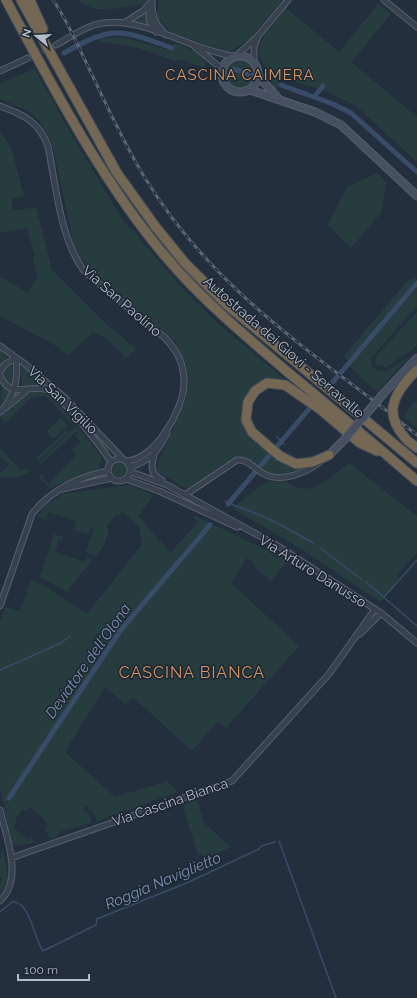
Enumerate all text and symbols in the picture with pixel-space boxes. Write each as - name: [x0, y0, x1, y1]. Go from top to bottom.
- north arrow: [16, 16, 56, 56]
- text: N: [19, 27, 34, 39]
- district label: CASCINA CAIMERA: [165, 66, 315, 84]
- street label: Via San Paolino: [79, 262, 165, 340]
- street label: Autostrada dei Giovi - Serravalle: [201, 273, 367, 421]
- street label: Via San Vigilio: [25, 363, 101, 437]
- street label: Via Arturo Danusso: [257, 532, 369, 610]
- water label: Deviatore dell'Olona: [42, 600, 134, 722]
- district label: CASCINA BIANCA: [119, 663, 265, 682]
- street label: Via Cascina Bianca: [110, 775, 230, 829]
- water label: Roggia Naviglietto: [102, 848, 224, 914]
- scale bar: [18, 956, 89, 982]
- text: 100 m: [24, 963, 58, 977]

